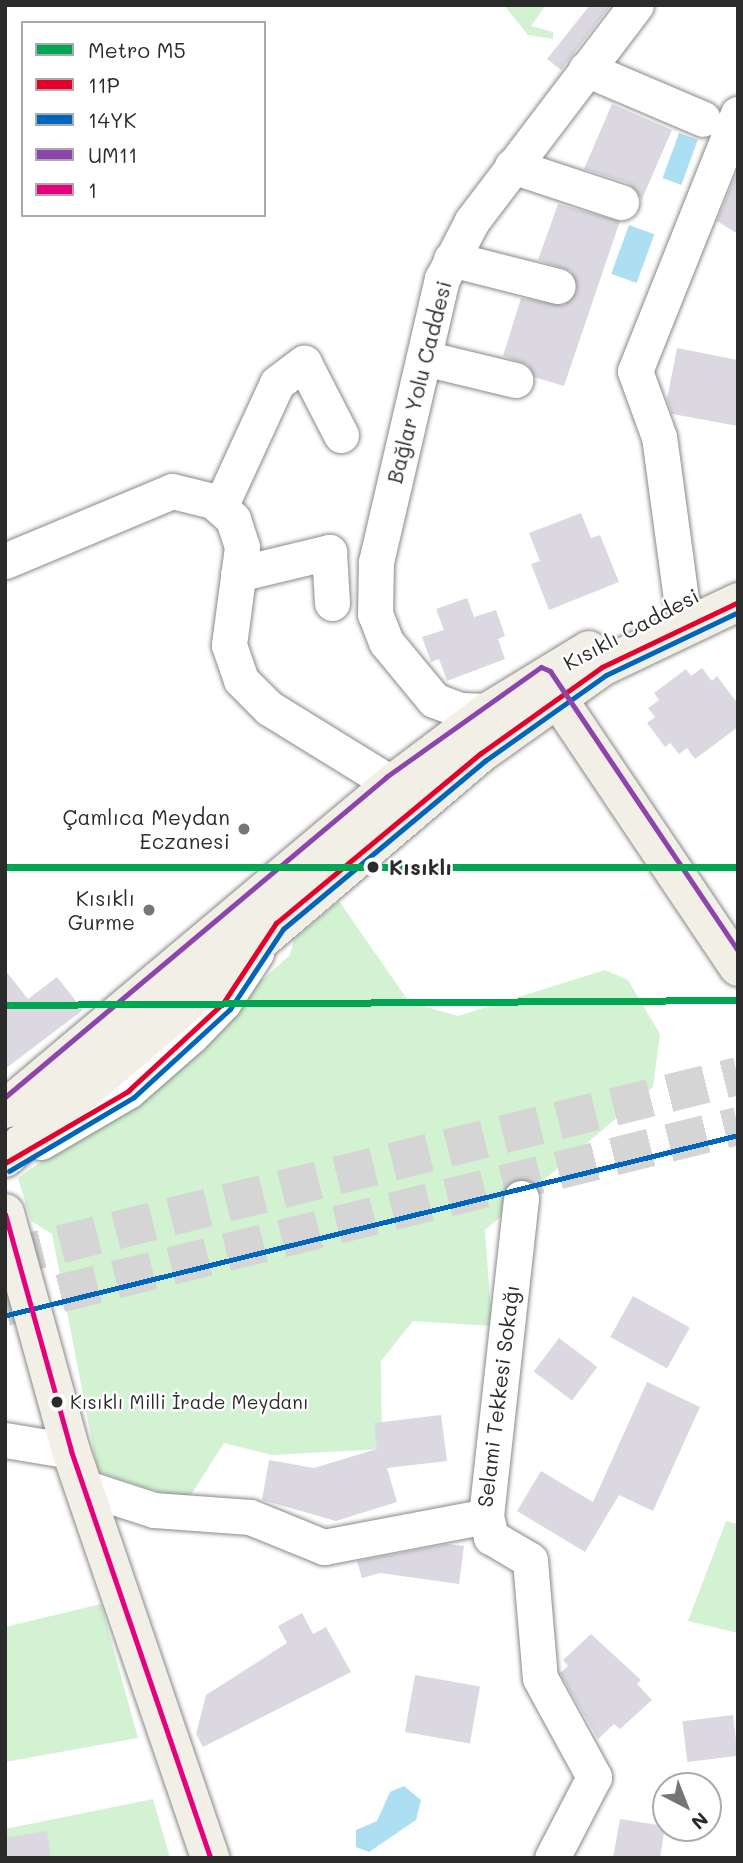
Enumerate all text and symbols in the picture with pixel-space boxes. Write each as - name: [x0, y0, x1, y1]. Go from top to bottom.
- legend: [21, 21, 266, 217]
- text: Metro M5: [88, 36, 186, 63]
- text: 11P: [88, 71, 120, 98]
- text: 14YK: [88, 106, 136, 133]
- text: UM11: [88, 141, 138, 168]
- text: 1: [88, 176, 97, 203]
- street label: Bağlar Yolu Caddesi: [382, 278, 456, 486]
- street label: Kısıklı Caddesi: [559, 583, 703, 675]
- place label: Çamlıca Meydan Eczanesi: [62, 804, 230, 854]
- marker: Çamlıca Meydan Eczanesi: [236, 821, 252, 837]
- place label: Kısıklı: [389, 854, 452, 880]
- marker: Kısıklı: [363, 857, 383, 877]
- place label: Kısıklı Gurme: [68, 885, 135, 935]
- marker: Kısıklı Gurme: [141, 902, 157, 918]
- street label: Selami Tekkesi Sokağı: [472, 1283, 524, 1509]
- place label: Kısıklı Milli İrade Meydanı: [70, 1391, 309, 1413]
- marker: Kısıklı Milli İrade Meydanı: [50, 1395, 64, 1409]
- north arrow: [652, 1772, 722, 1842]
- text: N: [686, 1807, 714, 1836]

